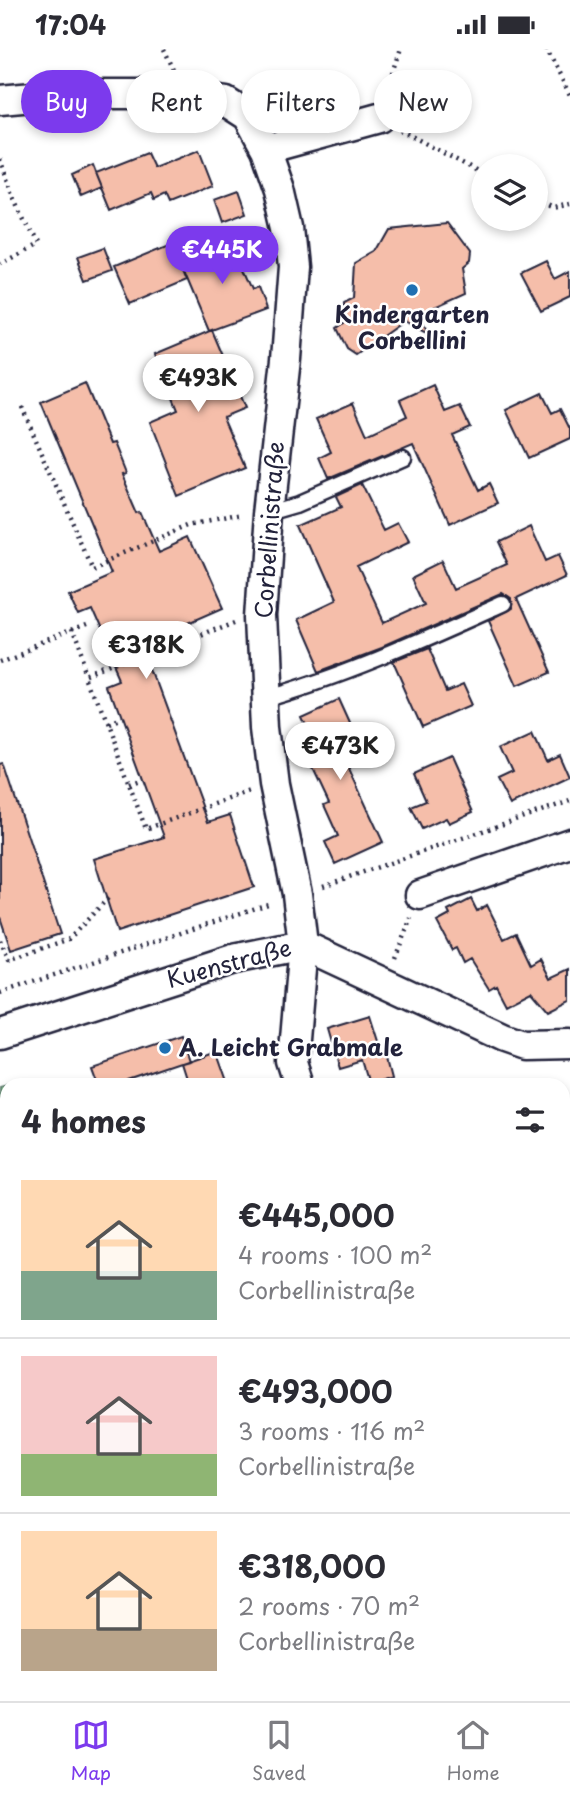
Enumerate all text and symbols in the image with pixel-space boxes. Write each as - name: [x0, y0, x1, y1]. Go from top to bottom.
- text: 17:04: [35, 5, 106, 44]
- chip: Buy: [21, 70, 112, 133]
- chip: Rent: [126, 70, 227, 133]
- chip: Filters: [241, 70, 360, 133]
- chip: New: [374, 70, 472, 133]
- map controls: [471, 154, 548, 231]
- button: layers: [471, 154, 548, 231]
- pin: €445K: [173, 226, 271, 286]
- text: €445K: [181, 231, 263, 266]
- marker: Kindergarten Corbellini: [404, 282, 420, 298]
- place label: Kindergarten Corbellini: [334, 296, 490, 357]
- pin: €493K: [149, 355, 247, 414]
- text: €493K: [159, 359, 237, 394]
- street label: Corbellinistraße: [245, 440, 292, 620]
- pin: €318K: [97, 621, 195, 681]
- text: €318K: [108, 626, 184, 661]
- pin: €473K: [291, 723, 389, 782]
- text: €473K: [301, 727, 379, 762]
- street label: Kuenstraße: [162, 929, 295, 996]
- place label: A. Leicht Grabmale: [178, 1029, 403, 1064]
- marker: A. Leicht Grabmale: [157, 1040, 173, 1056]
- text: 4 homes: [21, 1098, 146, 1143]
- icon: filters: [511, 1101, 549, 1139]
- text: €445,000: [238, 1192, 395, 1237]
- icon: home: [77, 1208, 161, 1292]
- text: 4 rooms · 100 m²: [238, 1237, 432, 1272]
- text: Corbellinistraße: [238, 1272, 415, 1307]
- text: €493,000: [238, 1368, 393, 1413]
- icon: home: [77, 1384, 161, 1468]
- text: 3 rooms · 116 m²: [238, 1413, 425, 1448]
- text: Corbellinistraße: [238, 1448, 415, 1483]
- text: €318,000: [238, 1543, 386, 1588]
- icon: home: [77, 1559, 161, 1643]
- text: 2 rooms · 70 m²: [238, 1588, 420, 1623]
- text: Corbellinistraße: [238, 1623, 415, 1658]
- tab: Map: [70, 1716, 111, 1786]
- tab: Saved: [252, 1716, 306, 1786]
- tab: Home: [447, 1716, 500, 1786]

